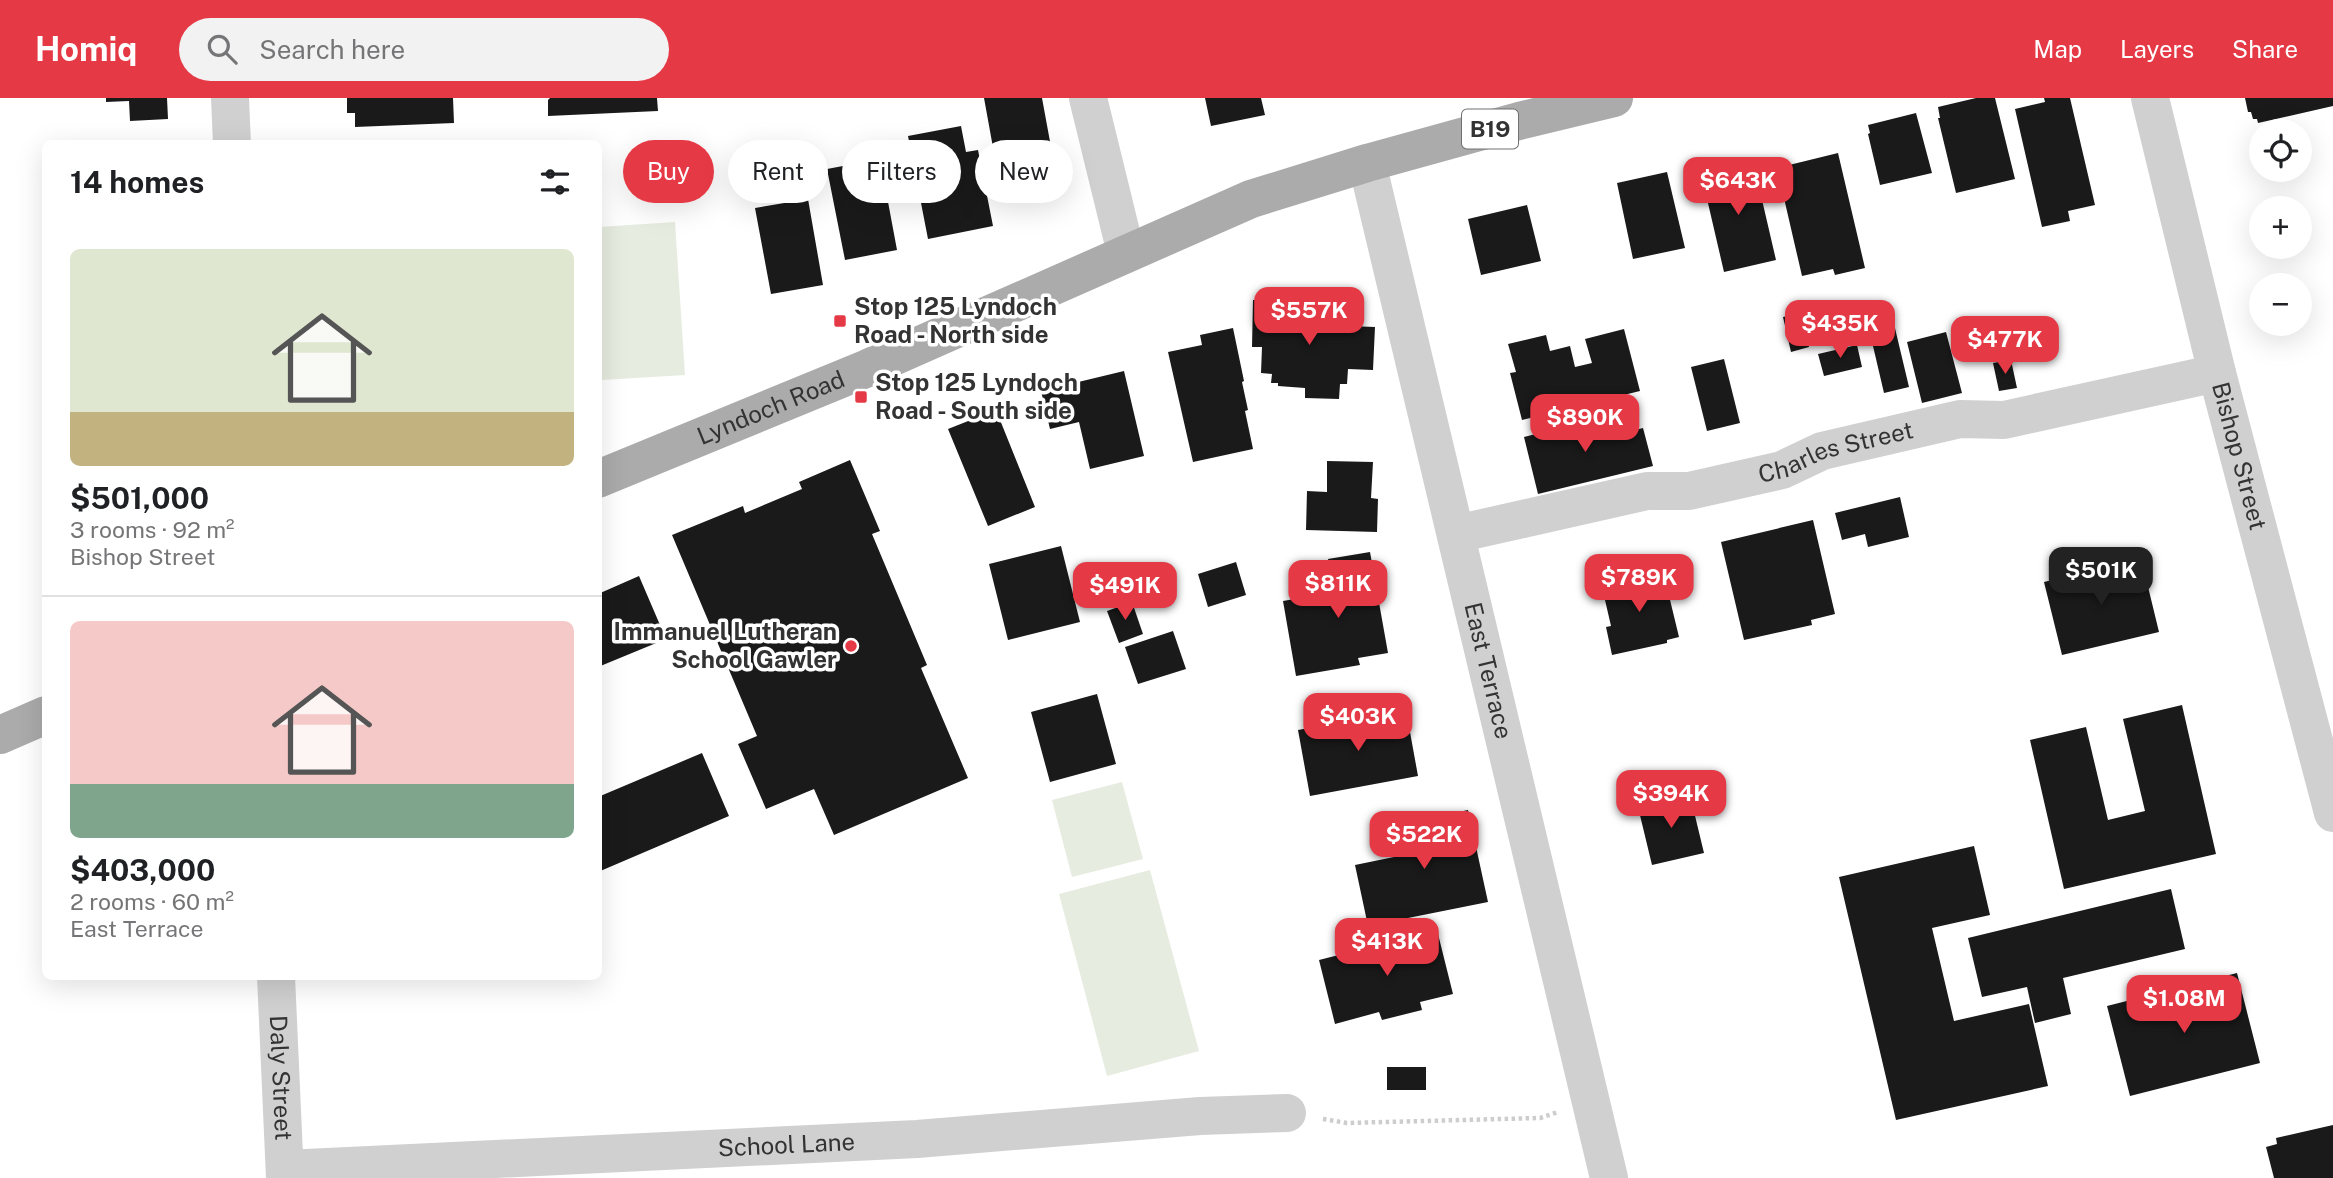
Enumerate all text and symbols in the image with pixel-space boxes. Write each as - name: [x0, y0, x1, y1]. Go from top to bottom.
- search box: [179, 18, 669, 81]
- text: Homiq: [35, 30, 137, 68]
- icon: search: [203, 30, 241, 68]
- text: Search here: [259, 34, 405, 65]
- text: Map: [2033, 35, 2082, 63]
- text: Layers: [2120, 35, 2194, 63]
- text: Share: [2232, 35, 2298, 63]
- road number: B19: [1462, 110, 1518, 148]
- map controls: [2249, 119, 2312, 336]
- button: locate: [2249, 119, 2312, 182]
- chip: Buy: [623, 140, 714, 203]
- chip: Rent: [728, 140, 828, 203]
- chip: Filters: [842, 140, 961, 203]
- chip: New: [975, 140, 1073, 203]
- pin: $643K: [1689, 158, 1787, 217]
- icon: filters: [536, 163, 574, 201]
- text: 14 homes: [70, 164, 204, 200]
- text: $643K: [1699, 166, 1777, 193]
- button: +: [2249, 196, 2312, 259]
- button: −: [2249, 273, 2312, 336]
- pin: $557K: [1260, 288, 1358, 347]
- place label: Stop 125 Lyndoch Road - North side: [854, 292, 1057, 348]
- icon: home: [259, 295, 385, 421]
- text: $557K: [1270, 296, 1348, 323]
- pin: $435K: [1791, 300, 1889, 360]
- text: $435K: [1801, 309, 1879, 336]
- marker: Stop 125 Lyndoch Road - North side: [832, 313, 848, 329]
- pin: $477K: [1956, 316, 2054, 376]
- text: $477K: [1967, 325, 2043, 352]
- street label: Lyndoch Road: [693, 364, 849, 450]
- place label: Stop 125 Lyndoch Road - South side: [875, 368, 1078, 424]
- street label: Bishop Street: [2207, 379, 2273, 533]
- marker: Stop 125 Lyndoch Road - South side: [853, 389, 869, 405]
- pin: $890K: [1536, 394, 1634, 454]
- text: $890K: [1546, 403, 1624, 430]
- street label: Charles Street: [1756, 415, 1916, 488]
- text: $501,000: [70, 480, 209, 516]
- text: 3 rooms · 92 m²: [70, 516, 235, 543]
- text: Bishop Street: [70, 543, 215, 570]
- pin: $501K: [2052, 547, 2150, 607]
- pin: $789K: [1590, 554, 1688, 614]
- text: $501K: [2065, 556, 2137, 583]
- pin: $811K: [1289, 560, 1387, 620]
- pin: $491K: [1076, 562, 1174, 622]
- text: $789K: [1601, 563, 1677, 590]
- text: $811K: [1304, 569, 1372, 596]
- text: $491K: [1089, 571, 1161, 598]
- street label: East Terrace: [1459, 600, 1519, 742]
- place label: Immanuel Lutheran School Gawler: [614, 617, 837, 673]
- marker: Immanuel Lutheran School Gawler: [843, 638, 859, 654]
- icon: home: [259, 667, 385, 793]
- pin: $403K: [1309, 694, 1407, 753]
- text: $403K: [1319, 702, 1397, 729]
- pin: $394K: [1622, 770, 1720, 830]
- text: $394K: [1632, 779, 1710, 806]
- pin: $522K: [1375, 812, 1473, 871]
- text: $522K: [1386, 820, 1462, 847]
- text: $403,000: [70, 852, 215, 888]
- text: 2 rooms · 60 m²: [70, 888, 234, 915]
- text: East Terrace: [70, 915, 203, 942]
- pin: $413K: [1338, 918, 1436, 978]
- text: $413K: [1351, 927, 1423, 954]
- pin: $1.08M: [2127, 976, 2241, 1035]
- text: $1.08M: [2143, 984, 2225, 1011]
- street label: Daly Street: [265, 1015, 298, 1141]
- street label: School Lane: [717, 1127, 856, 1161]

